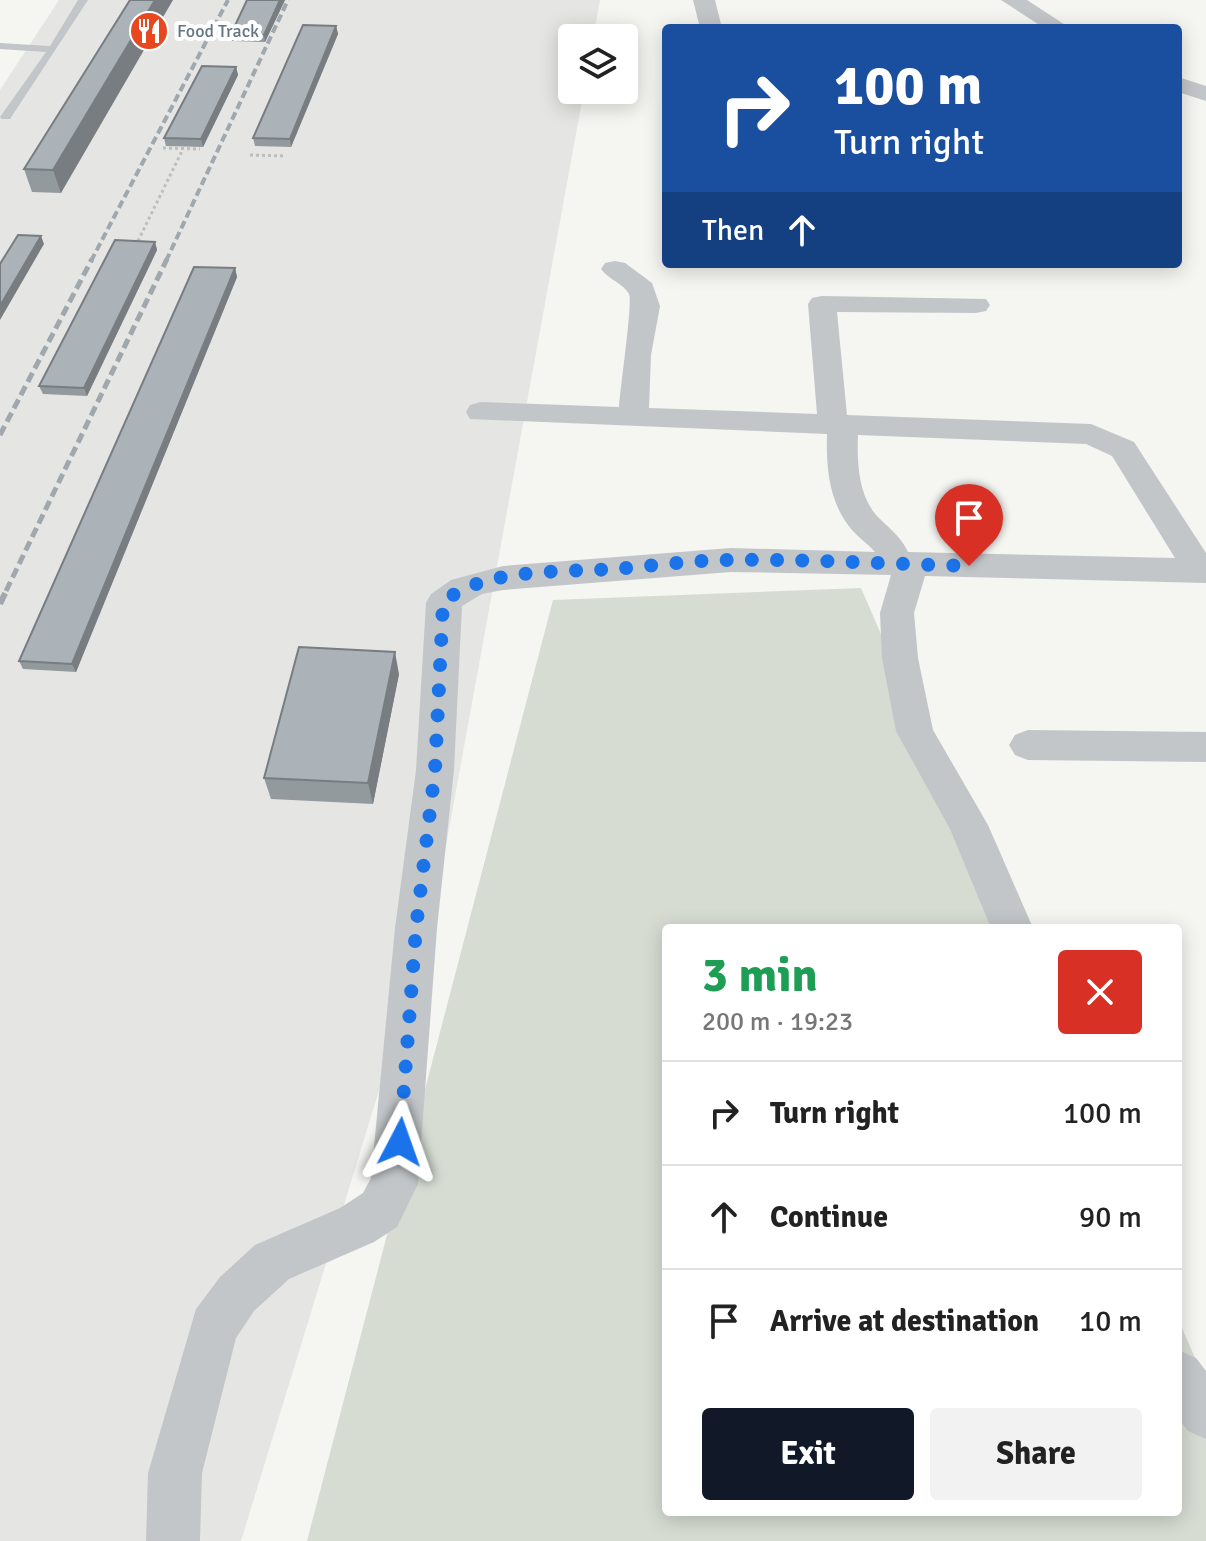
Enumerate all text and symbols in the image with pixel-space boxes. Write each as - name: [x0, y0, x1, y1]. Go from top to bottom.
- restaurant icon: Food Track: [128, 10, 170, 52]
- place label: Food Track: [177, 20, 259, 42]
- map controls: [558, 24, 638, 104]
- button: layers: [558, 24, 638, 104]
- text: 100 m: [834, 51, 982, 120]
- icon: right: [702, 56, 806, 160]
- text: Turn right: [834, 120, 984, 165]
- icon: ahead: [780, 208, 824, 252]
- text: Then: [702, 212, 764, 249]
- pin: [935, 484, 1003, 566]
- icon: arrive: [947, 496, 991, 540]
- text: 3 min: [702, 946, 818, 1005]
- button: close: [1058, 950, 1142, 1034]
- text: 200 m · 19:23: [702, 1006, 853, 1038]
- icon: right: [702, 1091, 746, 1135]
- text: Turn right: [770, 1095, 899, 1132]
- text: 100 m: [1063, 1095, 1142, 1132]
- position arrow: [358, 1100, 442, 1184]
- icon: ahead: [702, 1195, 746, 1239]
- text: Continue: [770, 1199, 888, 1236]
- text: 90 m: [1079, 1199, 1142, 1236]
- icon: arrive: [702, 1299, 746, 1343]
- text: Arrive at destination: [770, 1303, 1039, 1340]
- text: 10 m: [1079, 1303, 1142, 1340]
- button: Exit: [702, 1408, 914, 1500]
- button: Share: [930, 1408, 1142, 1500]

